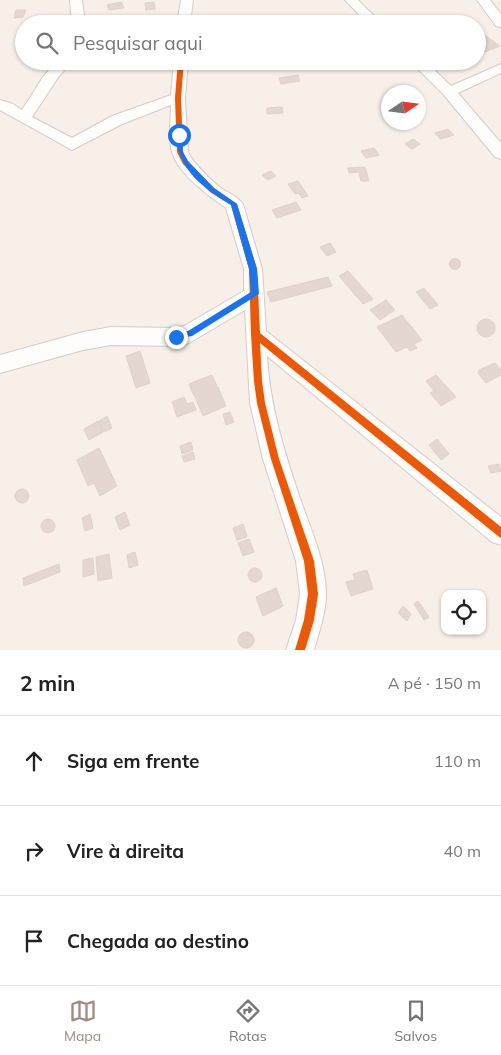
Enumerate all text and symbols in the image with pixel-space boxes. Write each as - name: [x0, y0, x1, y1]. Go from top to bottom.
- search box: [15, 15, 486, 70]
- icon: search: [33, 29, 61, 57]
- text: Pesquisar aqui: [73, 31, 203, 55]
- north arrow: [381, 85, 426, 130]
- route start: [168, 124, 191, 147]
- route end: [165, 326, 188, 349]
- map controls: [441, 590, 486, 635]
- button: locate: [441, 590, 486, 635]
- text: 2 min: [20, 670, 75, 696]
- text: A pé · 150 m: [388, 673, 481, 693]
- icon: ahead: [20, 747, 48, 775]
- text: Siga em frente: [67, 749, 199, 773]
- text: 110 m: [434, 751, 481, 771]
- icon: right: [20, 837, 48, 865]
- text: Vire à direita: [67, 839, 184, 863]
- text: 40 m: [444, 841, 481, 861]
- icon: arrive: [20, 927, 48, 955]
- text: Chegada ao destino: [67, 929, 249, 953]
- tab: Mapa: [64, 997, 101, 1045]
- tab: Rotas: [229, 997, 267, 1045]
- tab: Salvos: [394, 997, 437, 1045]

